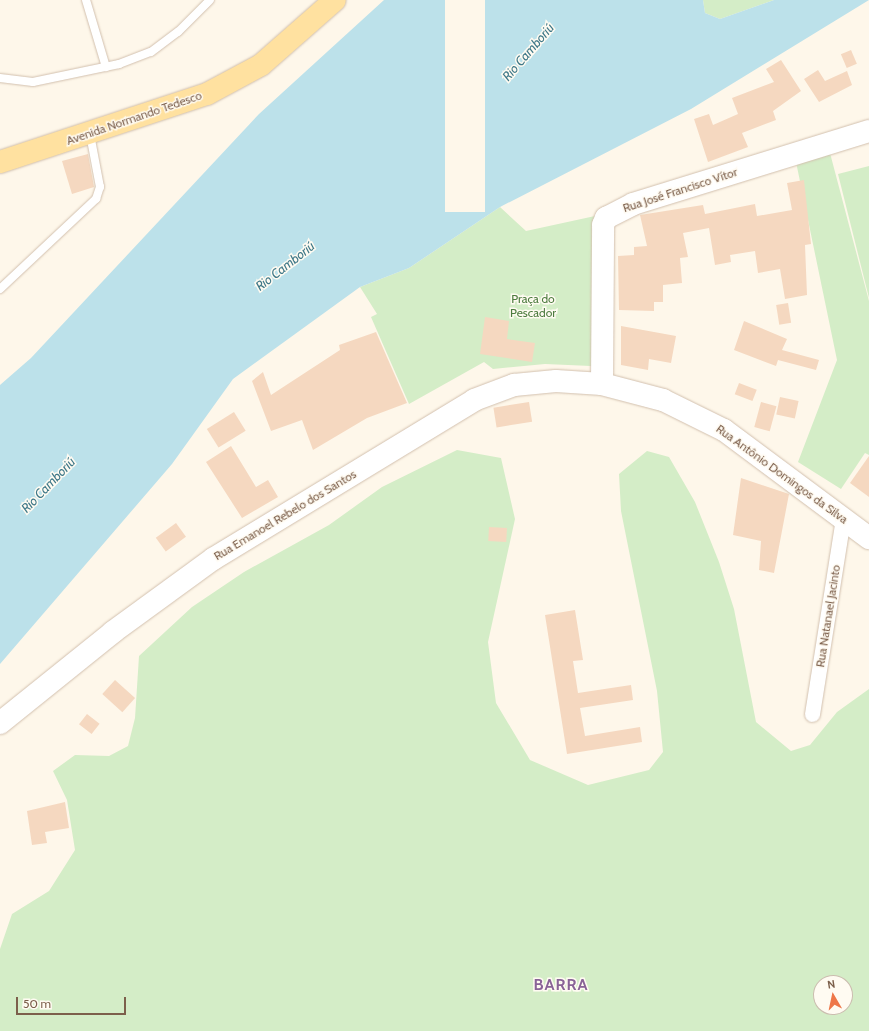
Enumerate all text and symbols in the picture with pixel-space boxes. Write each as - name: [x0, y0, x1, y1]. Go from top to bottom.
- water label: Rio Camboriú: [499, 20, 557, 84]
- street label: Avenida Normando Tedesco: [64, 88, 204, 148]
- street label: Rua José Francisco Vítor: [621, 165, 739, 215]
- water label: Rio Camboriú: [252, 238, 318, 294]
- park label: Praça do Pescador: [510, 292, 556, 320]
- street label: Rua Antônio Domingos da Silva: [713, 421, 851, 527]
- water label: Rio Camboriú: [18, 454, 78, 516]
- street label: Rua Emanoel Rebelo dos Santos: [211, 467, 359, 563]
- street label: Rua Natanael Jacinto: [813, 564, 843, 668]
- district label: BARRA: [533, 975, 589, 995]
- north arrow: [813, 975, 853, 1015]
- text: N: [826, 977, 836, 992]
- scale bar: [18, 989, 128, 1015]
- text: 50 m: [23, 996, 51, 1011]

